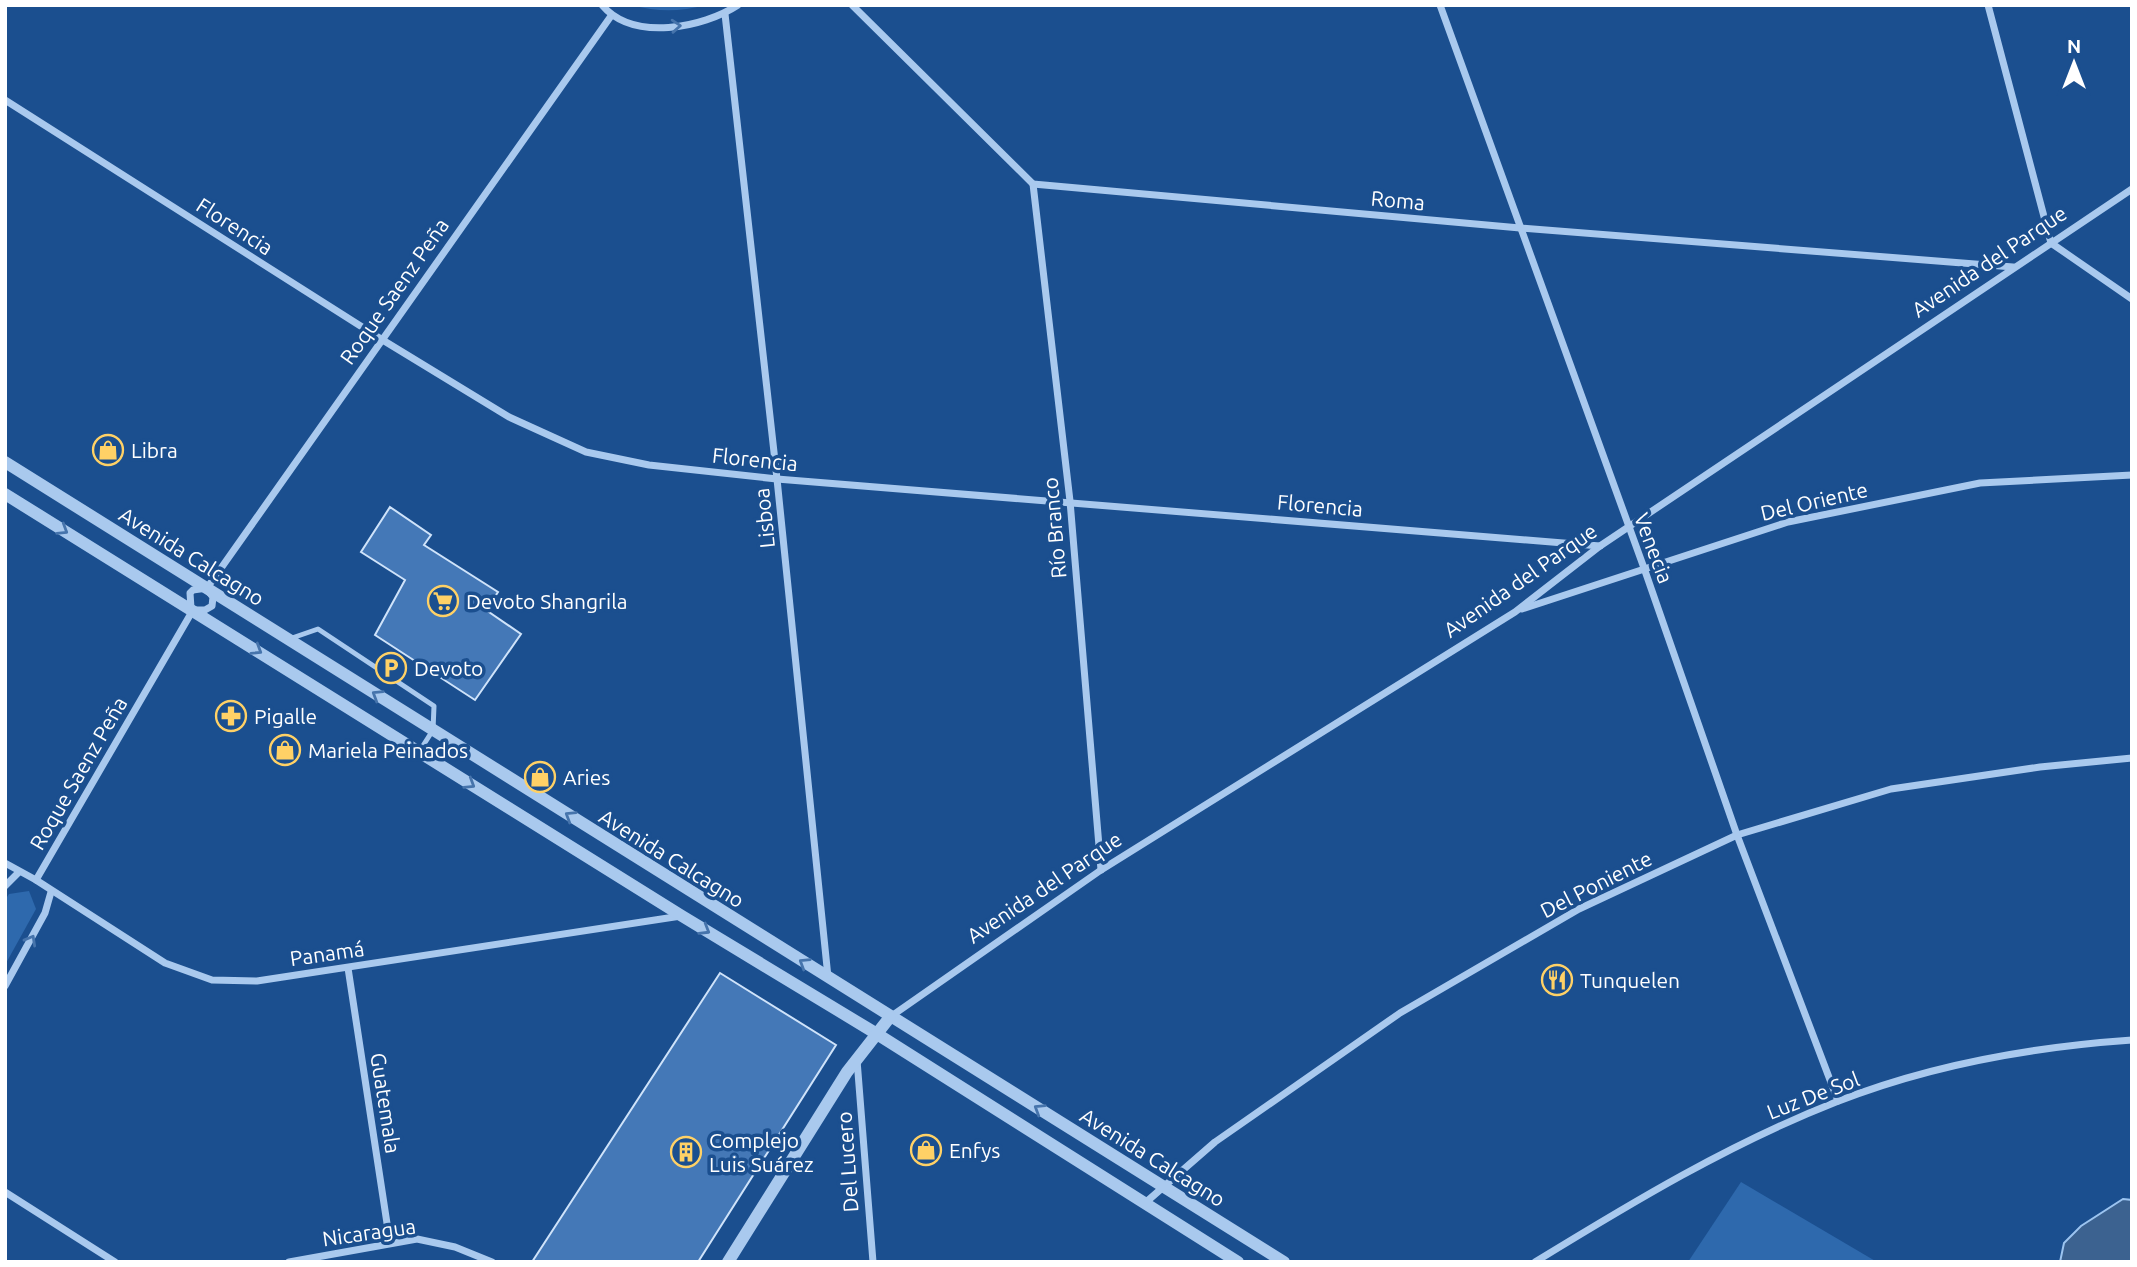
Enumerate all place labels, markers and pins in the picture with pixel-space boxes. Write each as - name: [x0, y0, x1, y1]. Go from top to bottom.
- shop icon: Libra: [91, 433, 125, 467]
- place label: Libra: [131, 438, 178, 462]
- supermarket icon: Devoto Shangrila: [426, 584, 460, 618]
- place label: Devoto Shangrila: [466, 589, 627, 613]
- parking icon: Devoto: [374, 651, 408, 685]
- place label: Devoto: [414, 656, 483, 680]
- pharmacy icon: Pigalle: [214, 699, 248, 733]
- place label: Pigalle: [254, 704, 317, 728]
- shop icon: Mariela Peinados: [268, 733, 302, 767]
- place label: Mariela Peinados: [308, 738, 468, 762]
- shop icon: Aries: [523, 760, 557, 794]
- place label: Aries: [563, 765, 610, 789]
- restaurant icon: Tunquelen: [1540, 963, 1574, 997]
- place label: Tunquelen: [1580, 968, 1680, 992]
- place label: Complejo Luis Suárez: [709, 1128, 814, 1176]
- shop icon: Enfys: [909, 1133, 943, 1167]
- building icon: Complejo Luis Suárez: [669, 1135, 703, 1169]
- place label: Enfys: [949, 1138, 1000, 1162]

